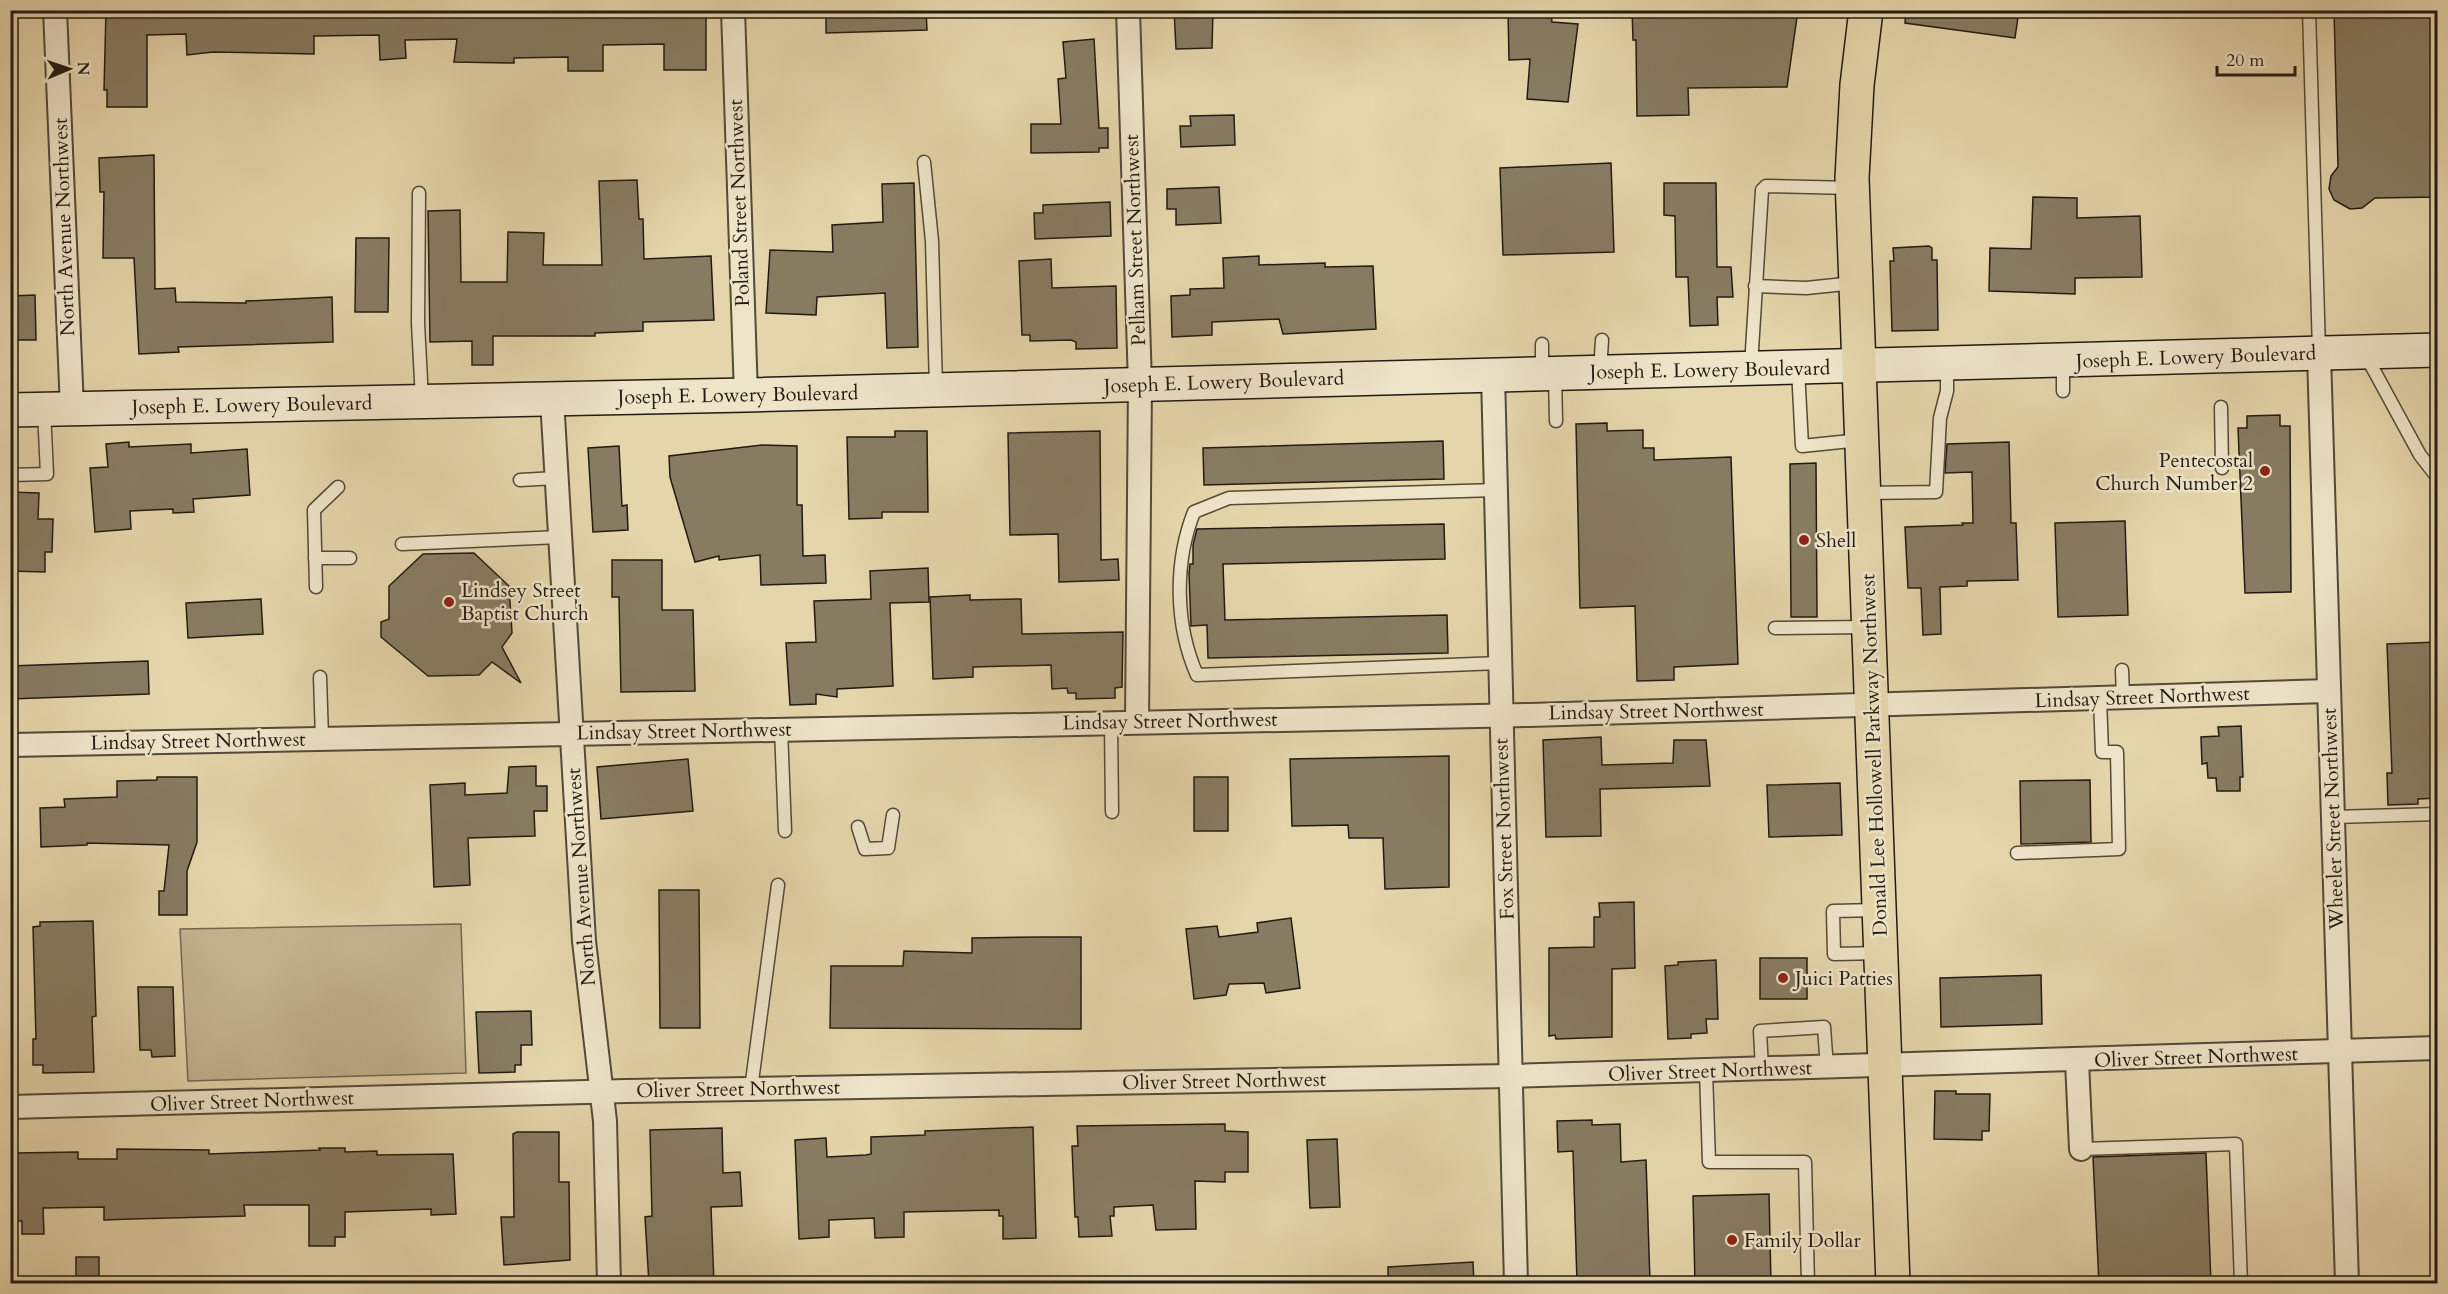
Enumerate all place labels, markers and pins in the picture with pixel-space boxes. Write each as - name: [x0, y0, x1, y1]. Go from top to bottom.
- place label: Pentecostal Church Number 2: [2095, 447, 2253, 497]
- marker: Pentecostal Church Number 2: [2258, 464, 2272, 478]
- place label: Shell: [1816, 527, 1856, 554]
- marker: Shell: [1797, 533, 1811, 547]
- place label: Lindsey Street Baptist Church: [461, 577, 589, 627]
- marker: Lindsey Street Baptist Church: [442, 595, 456, 609]
- place label: Juici Patties: [1792, 965, 1893, 992]
- marker: Juici Patties: [1776, 971, 1790, 985]
- place label: Family Dollar: [1744, 1227, 1861, 1254]
- marker: Family Dollar: [1725, 1233, 1739, 1247]

